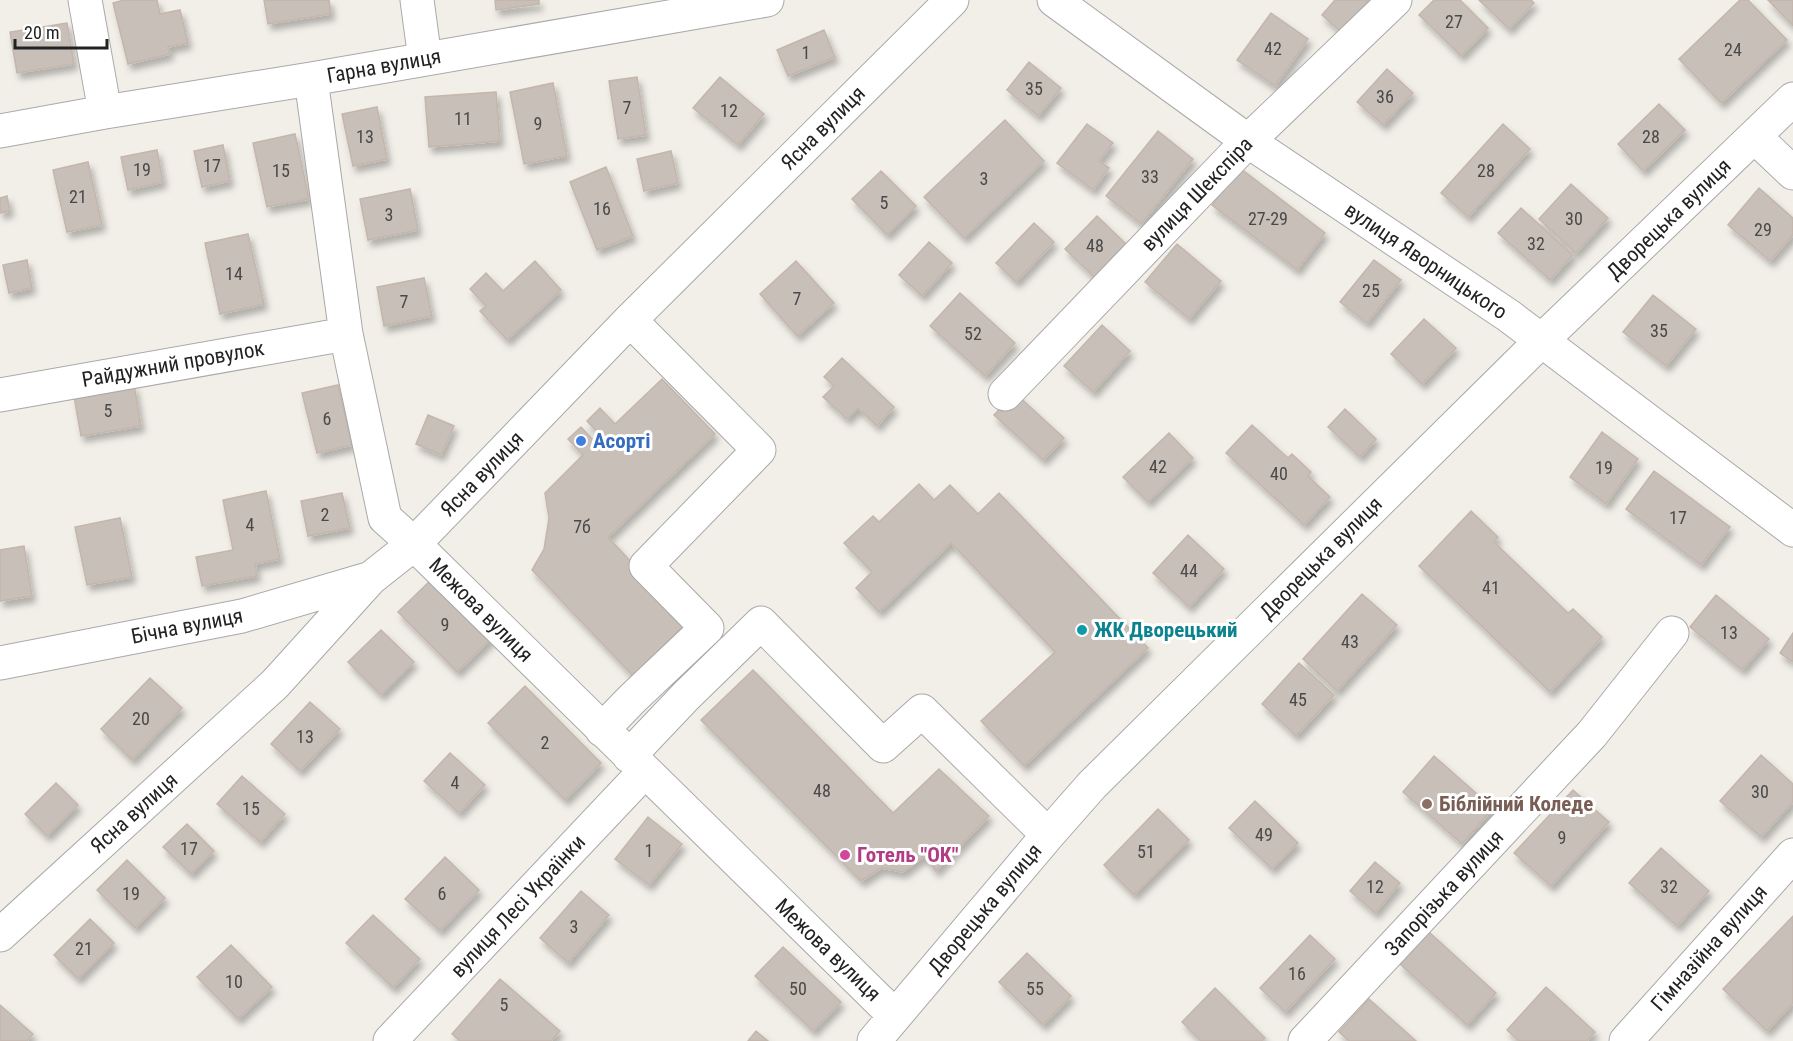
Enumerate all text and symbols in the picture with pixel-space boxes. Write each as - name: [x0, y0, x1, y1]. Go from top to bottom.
- house number: 27: [1445, 11, 1463, 32]
- scale bar: [15, 12, 106, 50]
- text: 20 m: [24, 22, 59, 43]
- house number: 42: [1264, 38, 1282, 59]
- house number: 24: [1724, 39, 1742, 60]
- house number: 1: [802, 42, 810, 63]
- street label: Гарна вулиця: [325, 44, 443, 88]
- house number: 35: [1025, 78, 1043, 99]
- street label: Ясна вулиця: [776, 81, 870, 175]
- house number: 36: [1376, 86, 1394, 107]
- house number: 7: [623, 97, 632, 118]
- house number: 12: [720, 100, 738, 121]
- house number: 11: [454, 108, 472, 129]
- house number: 9: [534, 113, 542, 134]
- house number: 13: [356, 126, 374, 147]
- house number: 28: [1642, 126, 1660, 147]
- street label: вулиця Шекспіра: [1137, 132, 1257, 256]
- street label: Дворецька вулиця: [1602, 154, 1736, 284]
- house number: 17: [203, 155, 221, 176]
- house number: 19: [133, 159, 151, 180]
- house number: 15: [272, 160, 290, 181]
- house number: 28: [1477, 160, 1495, 181]
- house number: 33: [1141, 166, 1159, 187]
- house number: 3: [980, 168, 988, 189]
- house number: 21: [69, 186, 87, 207]
- house number: 5: [880, 192, 889, 213]
- house number: 16: [593, 198, 611, 219]
- street label: вулиця Яворницького: [1340, 198, 1512, 324]
- house number: 3: [385, 204, 393, 225]
- house number: 27-29: [1248, 208, 1288, 229]
- house number: 30: [1565, 208, 1583, 229]
- house number: 29: [1754, 219, 1772, 240]
- house number: 32: [1527, 233, 1545, 254]
- house number: 48: [1086, 235, 1104, 256]
- house number: 14: [225, 263, 243, 284]
- house number: 25: [1362, 280, 1380, 301]
- house number: 7: [793, 288, 802, 309]
- house number: 7: [400, 291, 409, 312]
- house number: 35: [1650, 320, 1668, 341]
- house number: 52: [964, 323, 982, 344]
- street label: Райдужний провулок: [80, 336, 266, 392]
- house number: 5: [104, 400, 113, 421]
- house number: 6: [323, 408, 331, 429]
- street label: Ясна вулиця: [436, 427, 528, 521]
- place label: Асорті: [593, 429, 650, 453]
- marker: Асорті: [574, 434, 588, 448]
- house number: 42: [1149, 456, 1167, 477]
- house number: 19: [1595, 457, 1613, 478]
- house number: 40: [1270, 463, 1288, 484]
- street label: Дворецька вулиця: [1255, 492, 1387, 624]
- house number: 2: [321, 504, 330, 525]
- house number: 17: [1669, 507, 1687, 528]
- house number: 4: [246, 514, 255, 535]
- house number: 7б: [573, 516, 591, 537]
- street label: Межова вулиця: [424, 553, 538, 667]
- house number: 44: [1180, 560, 1198, 581]
- house number: 41: [1482, 577, 1500, 598]
- street label: Бічна вулиця: [129, 603, 245, 649]
- house number: 9: [441, 614, 449, 635]
- place label: ЖК Дворецький: [1094, 618, 1237, 642]
- house number: 13: [1720, 622, 1738, 643]
- marker: ЖК Дворецький: [1075, 623, 1089, 637]
- house number: 43: [1341, 631, 1359, 652]
- house number: 45: [1289, 689, 1307, 710]
- house number: 20: [132, 708, 150, 729]
- house number: 13: [296, 726, 314, 747]
- house number: 2: [541, 732, 550, 753]
- street label: Ясна вулиця: [86, 768, 182, 858]
- house number: 4: [451, 772, 460, 793]
- house number: 48: [813, 780, 831, 801]
- house number: 30: [1751, 781, 1769, 802]
- place label: Біблійний Коледе: [1439, 792, 1593, 816]
- marker: Біблійний Коледе: [1420, 797, 1434, 811]
- house number: 15: [242, 798, 260, 819]
- house number: 49: [1255, 824, 1273, 845]
- street label: Запорізька вулиця: [1380, 825, 1508, 961]
- house number: 9: [1558, 827, 1566, 848]
- street label: вулиця Лесі Українки: [446, 830, 590, 982]
- house number: 17: [180, 838, 198, 859]
- street label: Дворецька вулиця: [924, 839, 1046, 979]
- house number: 1: [645, 840, 653, 861]
- house number: 51: [1137, 841, 1155, 862]
- place label: Готель "ОК": [857, 843, 959, 867]
- marker: Готель "ОК": [838, 848, 852, 862]
- house number: 12: [1366, 876, 1384, 897]
- house number: 32: [1660, 876, 1678, 897]
- street label: Гімназійна вулиця: [1646, 880, 1772, 1016]
- house number: 19: [122, 883, 140, 904]
- house number: 6: [438, 883, 446, 904]
- street label: Межова вулиця: [770, 894, 886, 1006]
- house number: 3: [570, 916, 578, 937]
- house number: 21: [75, 938, 93, 959]
- house number: 16: [1288, 963, 1306, 984]
- house number: 10: [225, 971, 243, 992]
- house number: 50: [789, 978, 807, 999]
- house number: 55: [1026, 978, 1044, 999]
- house number: 5: [500, 994, 509, 1015]

